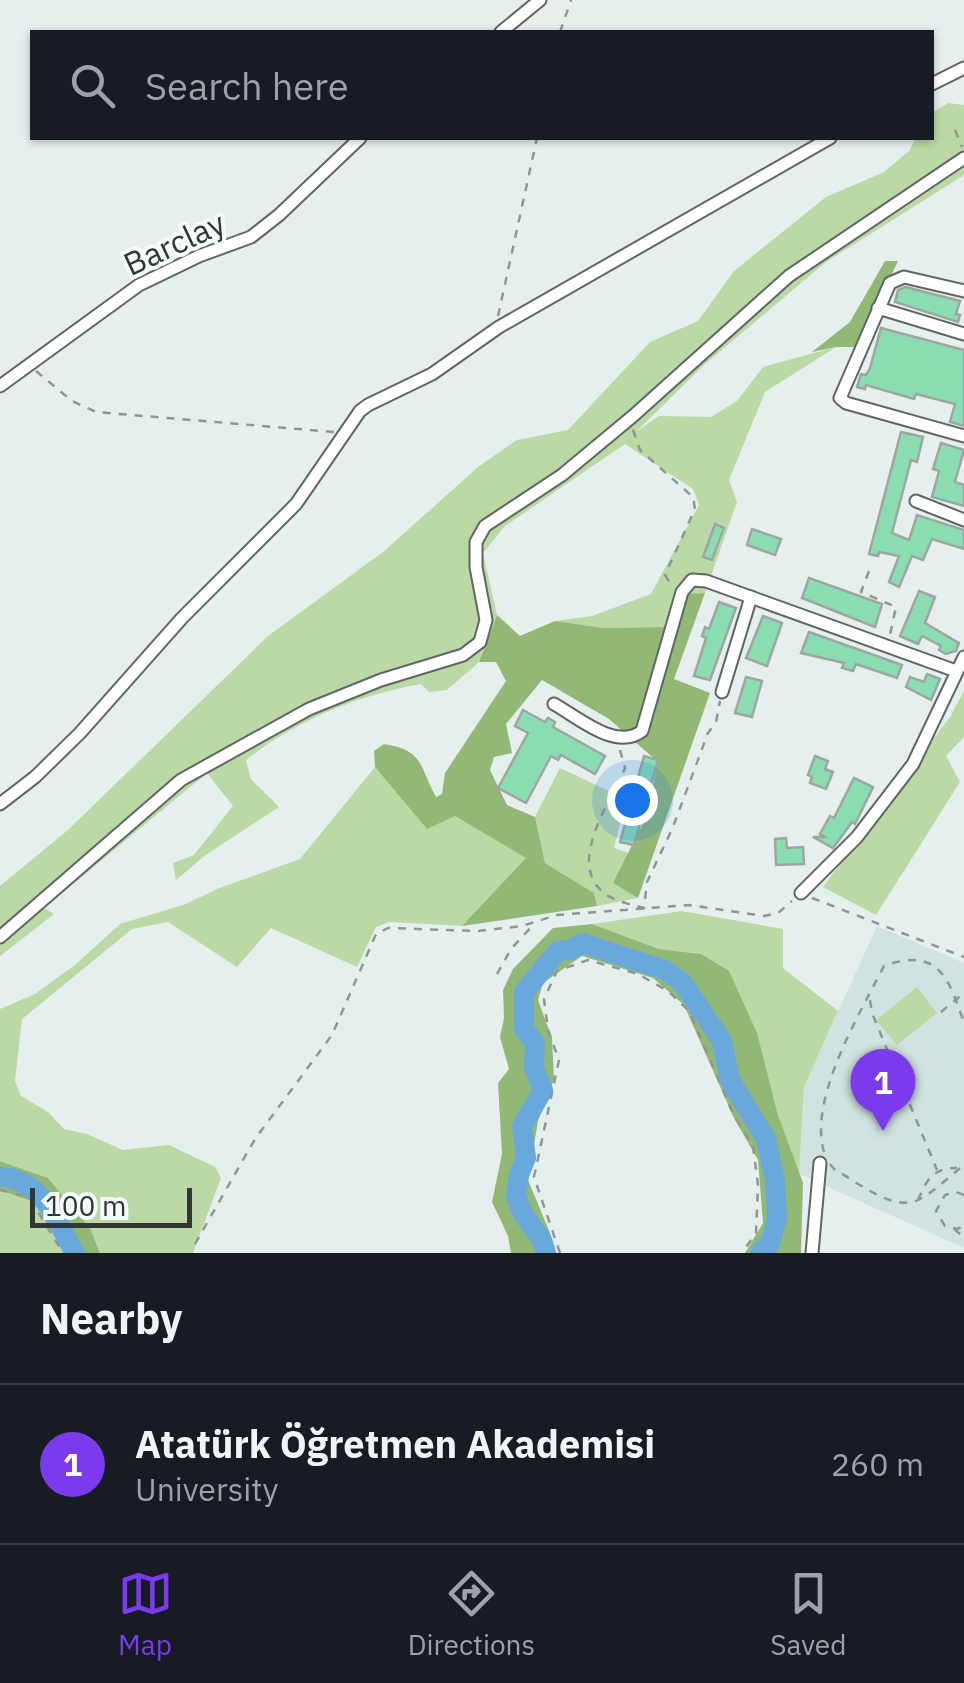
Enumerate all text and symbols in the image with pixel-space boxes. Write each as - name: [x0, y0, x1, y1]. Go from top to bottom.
- search box: [30, 30, 934, 140]
- icon: search: [65, 58, 120, 113]
- text: Search here: [145, 61, 349, 110]
- street label: Barclay: [117, 201, 232, 285]
- your location: [607, 775, 658, 826]
- pin: 1: [850, 1048, 916, 1131]
- scale bar: [30, 1183, 192, 1228]
- text: 100 m: [45, 1187, 126, 1224]
- text: Nearby: [40, 1291, 182, 1346]
- text: Atatürk Öğretmen Akademisi: [135, 1419, 655, 1468]
- text: 1: [63, 1443, 82, 1485]
- text: 260 m: [831, 1443, 924, 1485]
- text: University: [135, 1468, 278, 1510]
- tab: Map: [118, 1566, 173, 1663]
- tab: Directions: [408, 1566, 535, 1663]
- tab: Saved: [770, 1566, 846, 1663]

